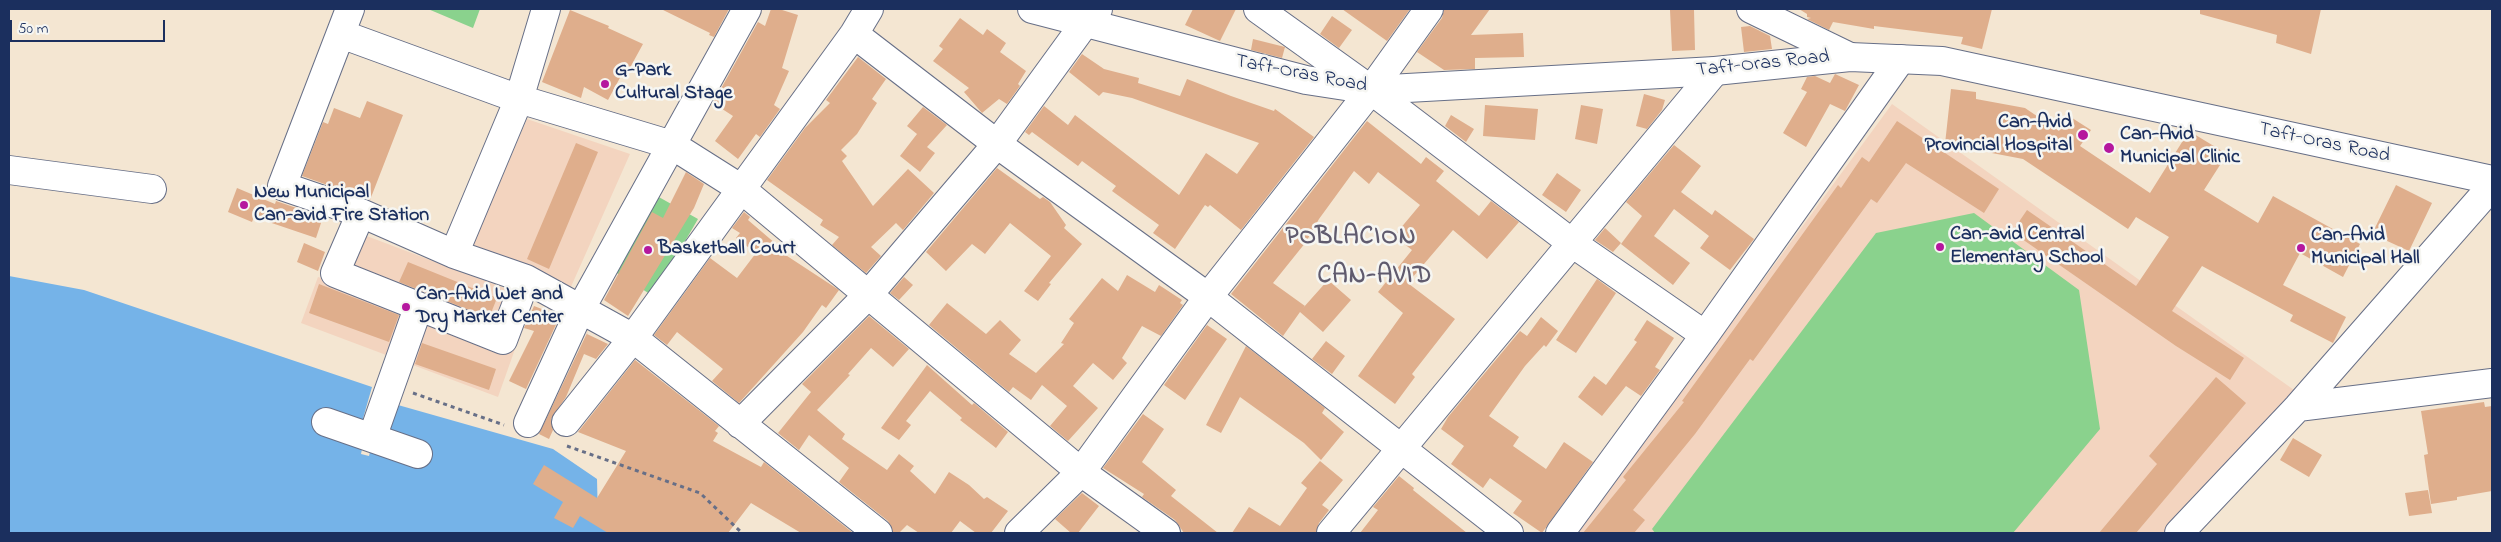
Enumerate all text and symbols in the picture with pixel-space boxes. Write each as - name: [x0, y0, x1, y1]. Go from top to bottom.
- scale bar: [12, 10, 168, 42]
- text: 50 m: [18, 18, 48, 40]
- street label: Taft-Oras Road: [1695, 46, 1831, 84]
- street label: Taft-Oras Road: [1233, 50, 1369, 100]
- place label: G-Park Cultural Stage: [615, 60, 732, 107]
- marker: G-Park Cultural Stage: [599, 78, 611, 90]
- place label: Can-Avid Provincial Hospital: [1925, 112, 2072, 159]
- street label: Taft-Oras Road: [2256, 118, 2392, 170]
- place label: Can-Avid Municipal Clinic: [2120, 124, 2240, 171]
- marker: Can-Avid Provincial Hospital: [2076, 128, 2090, 142]
- marker: Can-Avid Municipal Clinic: [2102, 141, 2116, 155]
- place label: New Municipal Can-avid Fire Station: [254, 182, 429, 229]
- marker: New Municipal Can-avid Fire Station: [238, 199, 250, 211]
- district label: POBLACION: [1284, 224, 1418, 254]
- place label: Can-avid Central Elementary School: [1950, 224, 2103, 271]
- place label: Can-Avid Municipal Hall: [2311, 225, 2420, 272]
- place label: Basketball Court: [658, 238, 796, 262]
- marker: Can-avid Central Elementary School: [1934, 241, 1946, 253]
- marker: Can-Avid Municipal Hall: [2295, 242, 2307, 254]
- marker: Basketball Court: [642, 244, 654, 256]
- district label: CAN-AVID: [1317, 263, 1433, 293]
- place label: Can-Avid Wet and Dry Market Center: [416, 284, 563, 331]
- marker: Can-Avid Wet and Dry Market Center: [400, 301, 412, 313]

